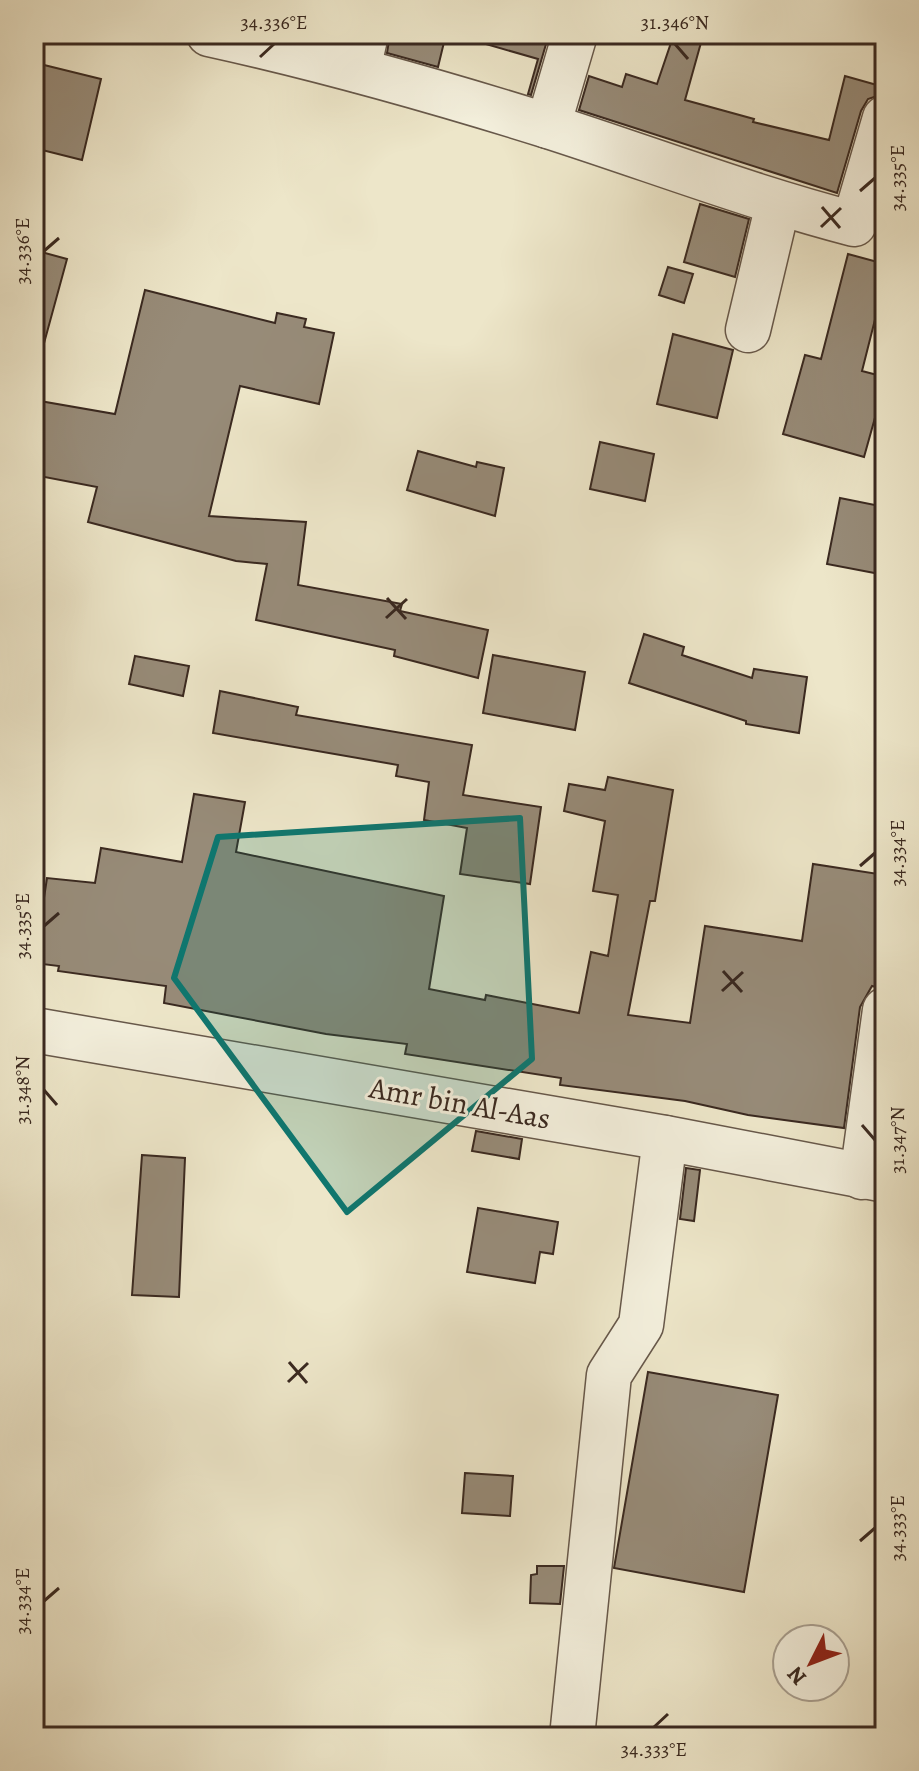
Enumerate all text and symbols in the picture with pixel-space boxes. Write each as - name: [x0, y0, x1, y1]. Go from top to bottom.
- text: 34.336°E: [240, 9, 308, 36]
- text: 31.346°N: [641, 9, 709, 36]
- text: 34.335°E: [884, 145, 911, 211]
- text: 34.336°E: [9, 217, 36, 285]
- text: 34.334°E: [884, 819, 911, 887]
- text: 34.335°E: [9, 893, 36, 959]
- text: 31.348°N: [9, 1056, 36, 1124]
- street label: Amr bin Al-Aas: [365, 1067, 554, 1139]
- text: 31.347°N: [884, 1106, 911, 1174]
- text: 34.333°E: [884, 1495, 911, 1561]
- text: 34.334°E: [9, 1567, 36, 1635]
- north arrow: [771, 1623, 851, 1703]
- text: N: [780, 1660, 813, 1692]
- text: 34.333°E: [621, 1736, 687, 1763]

